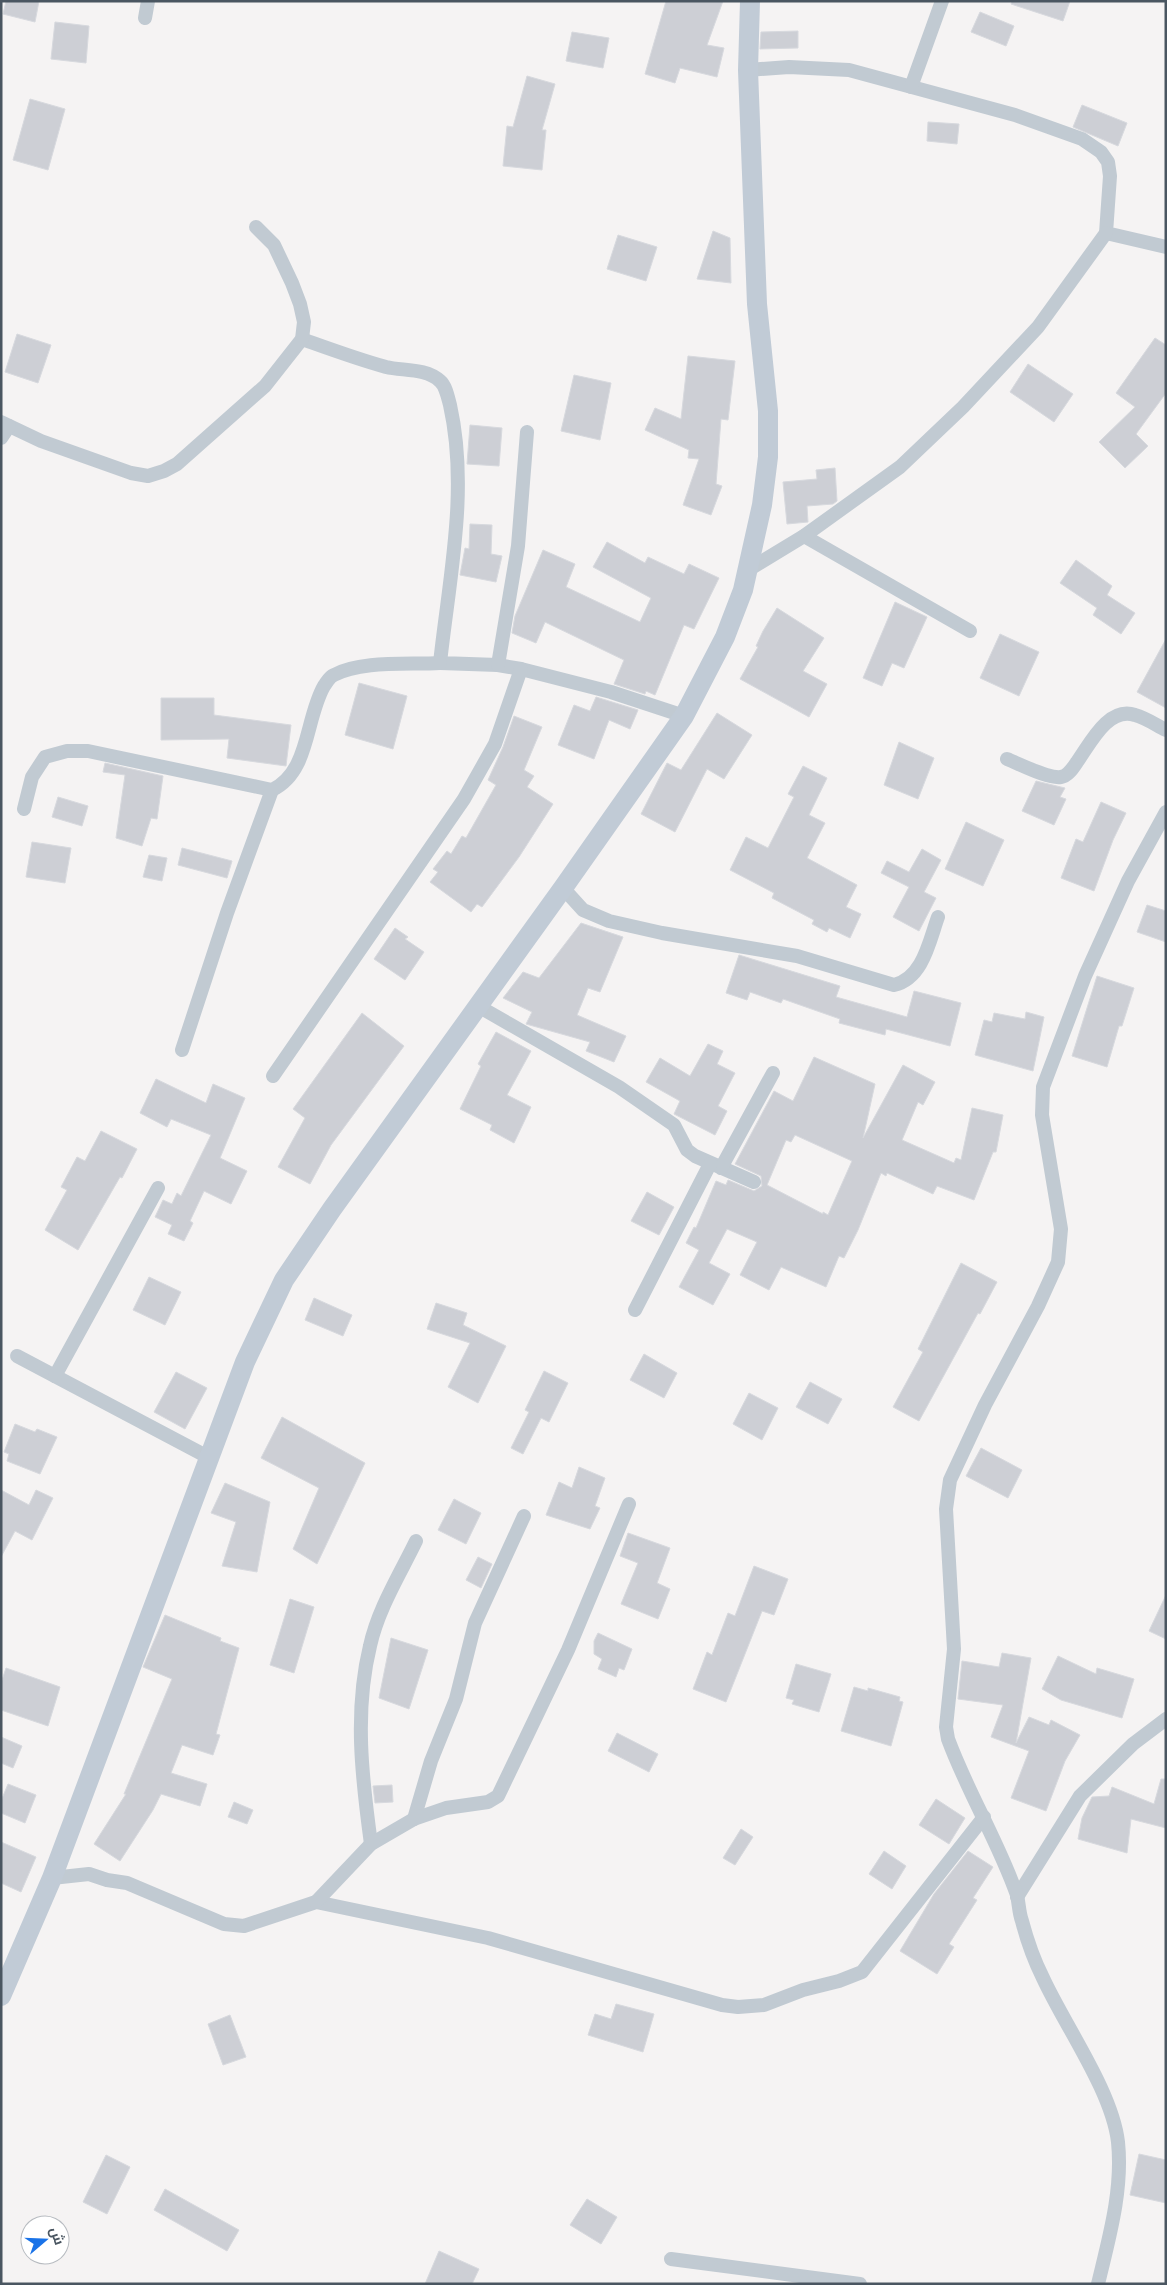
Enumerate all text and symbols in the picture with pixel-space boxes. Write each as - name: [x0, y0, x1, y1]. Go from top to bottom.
- north arrow: [20, 2215, 70, 2265]
- text: ش: [46, 2224, 69, 2247]

